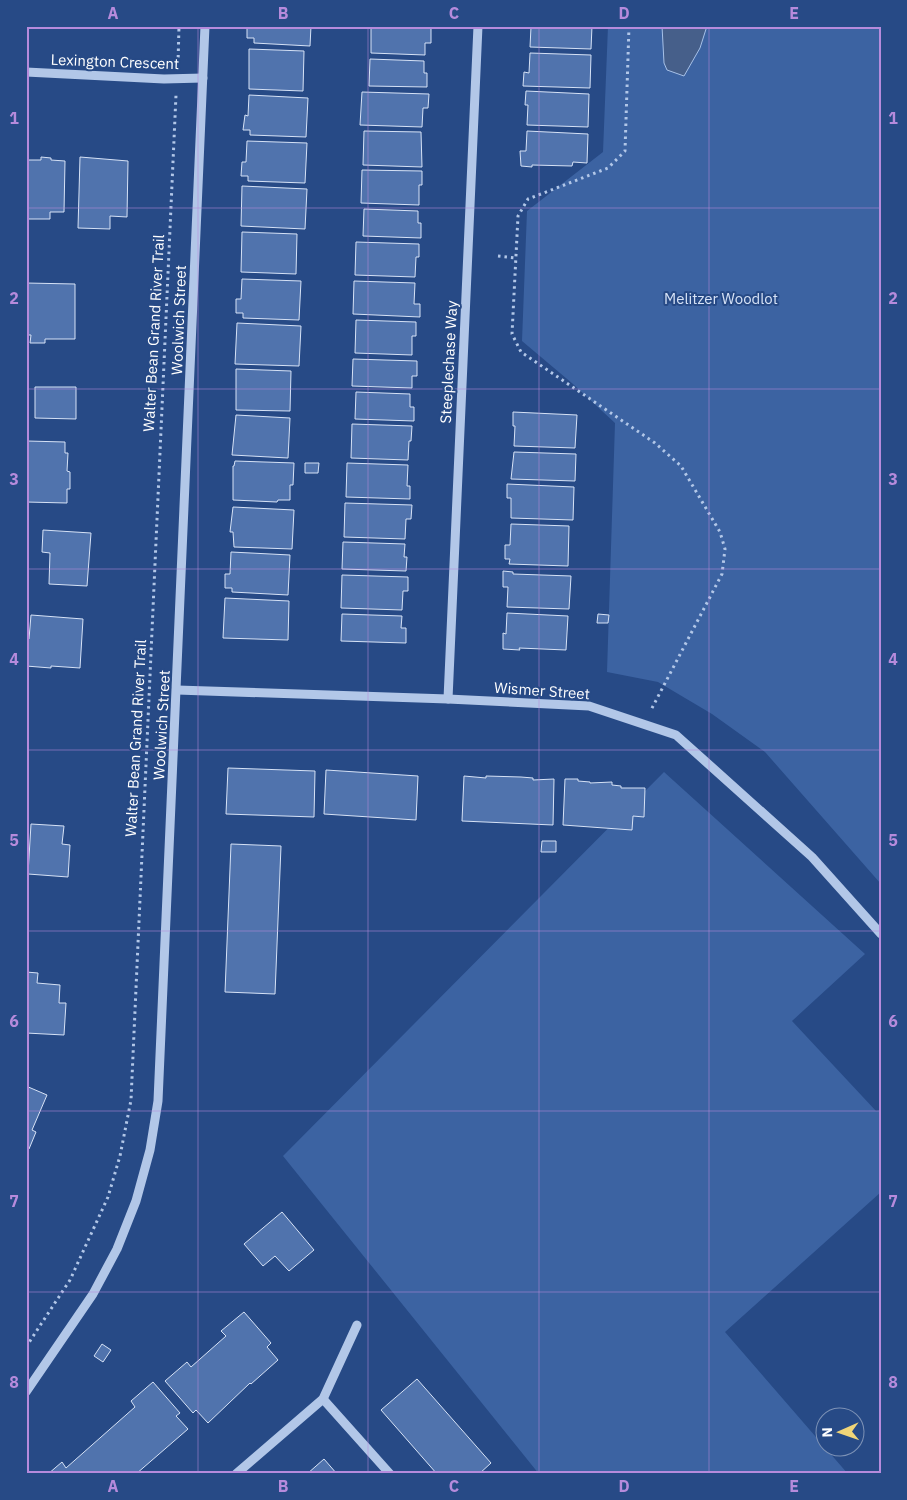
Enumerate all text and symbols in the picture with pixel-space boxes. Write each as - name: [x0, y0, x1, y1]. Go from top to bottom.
- text: A: [108, 3, 119, 23]
- text: B: [278, 3, 289, 23]
- text: C: [449, 3, 459, 23]
- text: D: [618, 3, 630, 23]
- text: E: [789, 3, 799, 23]
- street label: Lexington Crescent: [50, 50, 180, 73]
- text: 1: [9, 108, 19, 128]
- text: 1: [888, 108, 898, 128]
- street label: Walter Bean Grand River Trail: [139, 234, 168, 432]
- street label: Woolwich Street: [167, 265, 190, 375]
- text: 2: [9, 288, 19, 308]
- text: 2: [888, 288, 898, 308]
- park label: Melitzer Woodlot: [664, 289, 778, 308]
- street label: Steeplechase Way: [436, 299, 461, 424]
- text: 3: [9, 469, 19, 489]
- text: 3: [888, 469, 898, 489]
- street label: Walter Bean Grand River Trail: [121, 639, 150, 837]
- text: 4: [9, 649, 19, 669]
- text: 4: [888, 649, 898, 669]
- street label: Woolwich Street: [149, 670, 174, 780]
- street label: Wismer Street: [494, 678, 591, 703]
- text: 5: [9, 830, 19, 850]
- text: 5: [888, 830, 898, 850]
- text: 6: [9, 1011, 19, 1031]
- text: 6: [888, 1011, 898, 1031]
- text: 7: [9, 1191, 19, 1211]
- text: 7: [888, 1191, 898, 1211]
- text: 8: [9, 1372, 19, 1392]
- text: 8: [888, 1372, 898, 1392]
- north arrow: [814, 1408, 864, 1458]
- text: N: [818, 1427, 836, 1438]
- text: A: [108, 1476, 119, 1496]
- text: B: [278, 1476, 289, 1496]
- text: C: [449, 1476, 459, 1496]
- text: D: [618, 1476, 630, 1496]
- text: E: [789, 1476, 799, 1496]

